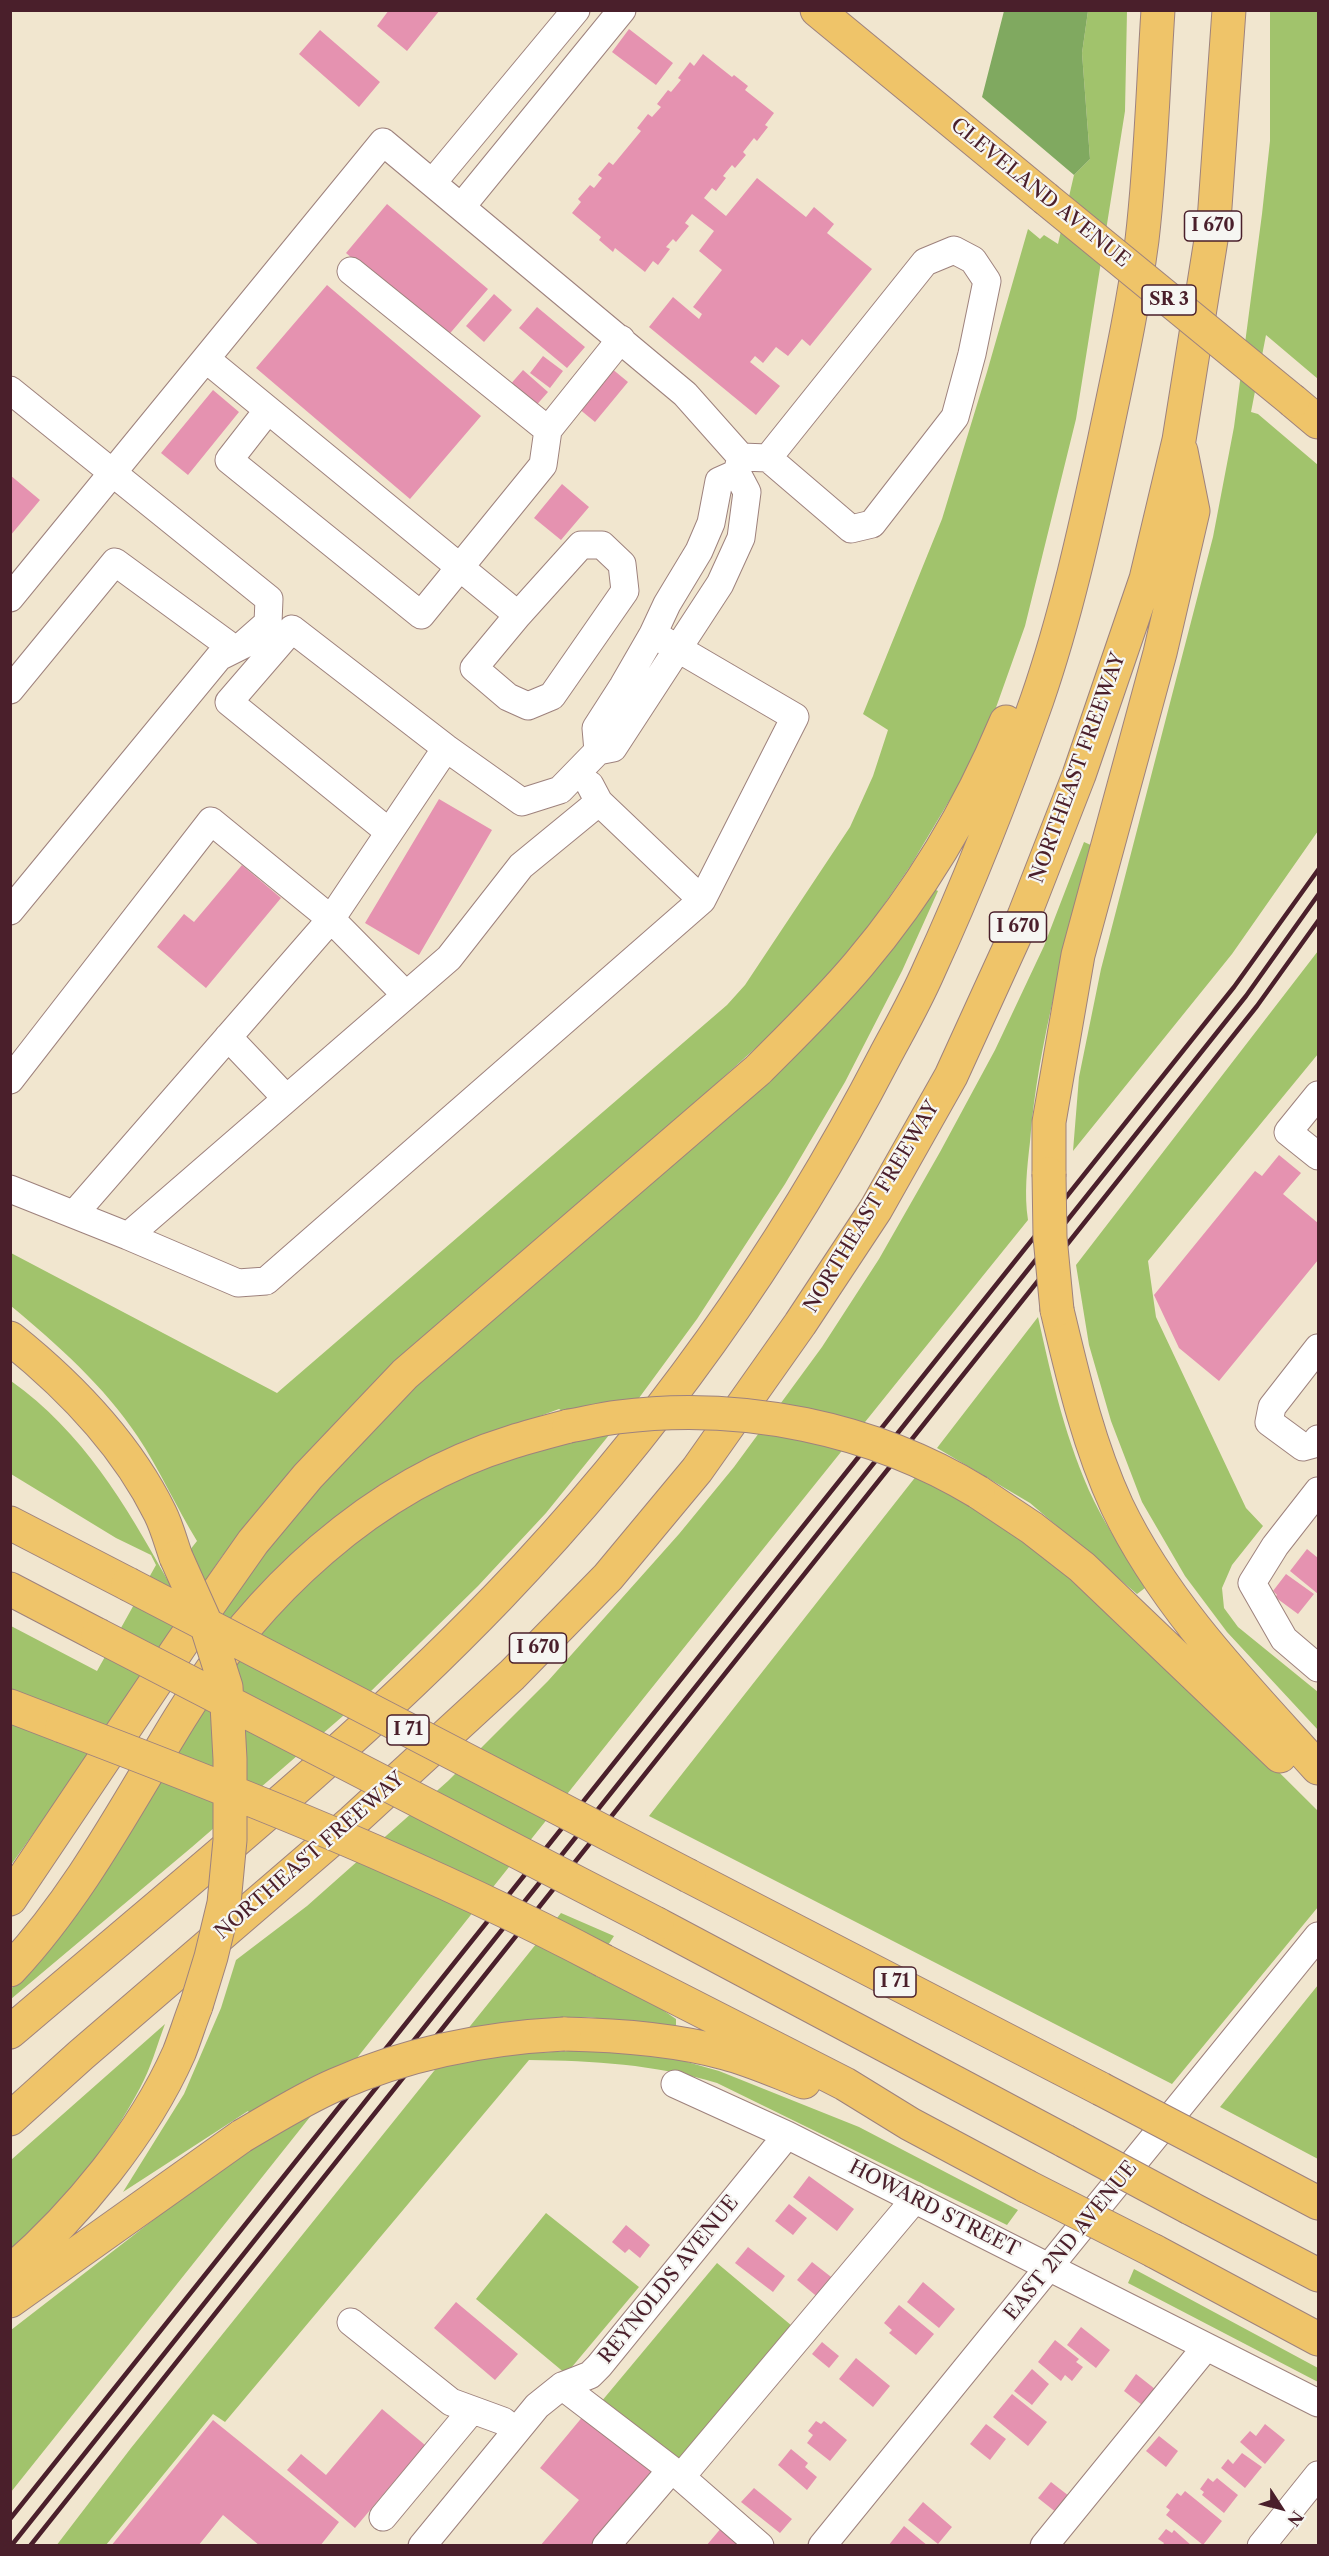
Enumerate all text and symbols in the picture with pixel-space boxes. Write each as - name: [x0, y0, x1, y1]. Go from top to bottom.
- street label: CLEVELAND AVENUE: [946, 113, 1134, 273]
- road number: I 670: [1184, 211, 1242, 241]
- road number: SR 3: [1142, 285, 1196, 315]
- street label: NORTHEAST FREEWAY: [1025, 650, 1131, 886]
- road number: I 670: [990, 912, 1046, 942]
- street label: NORTHEAST FREEWAY: [799, 1097, 945, 1317]
- road number: I 670: [510, 1633, 566, 1663]
- road number: I 71: [387, 1715, 429, 1745]
- street label: NORTHEAST FREEWAY: [210, 1767, 410, 1945]
- road number: I 71: [874, 1967, 916, 1997]
- street label: HOWARD STREET: [845, 2156, 1023, 2262]
- street label: EAST 2ND AVENUE: [999, 2157, 1143, 2325]
- street label: REYNOLDS AVENUE: [594, 2191, 744, 2369]
- north arrow: [1251, 2478, 1311, 2538]
- text: N: [1283, 2507, 1308, 2530]

